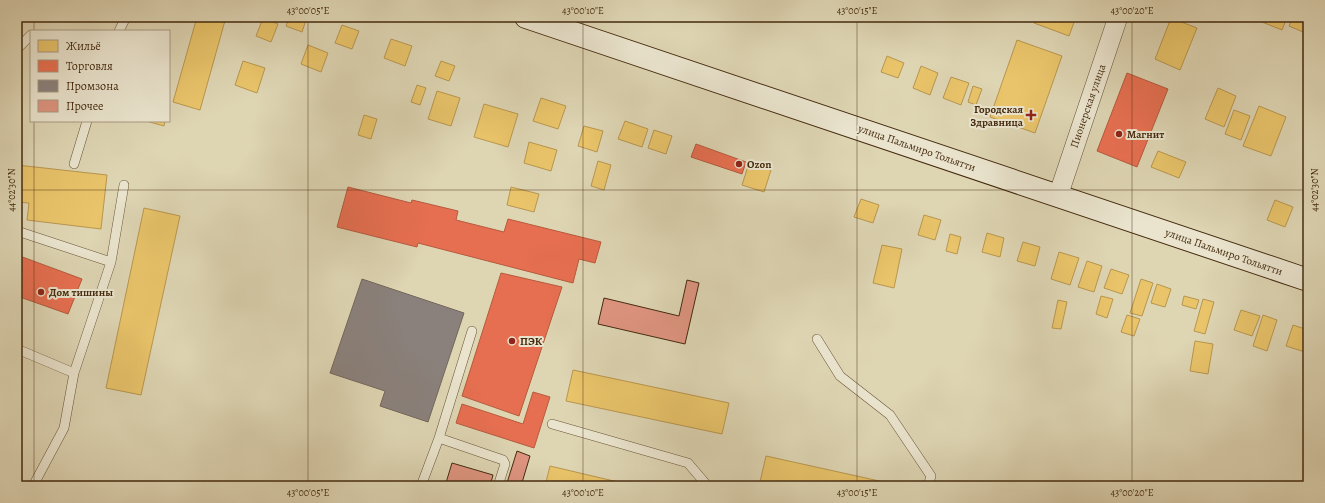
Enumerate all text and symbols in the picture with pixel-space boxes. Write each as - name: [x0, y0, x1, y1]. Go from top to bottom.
- text: 43°00'05"E: [287, 4, 329, 17]
- text: 43°00'10"E: [562, 4, 604, 17]
- text: 43°00'15"E: [837, 4, 877, 17]
- text: 43°00'20"E: [1110, 4, 1154, 17]
- legend: [30, 30, 170, 122]
- text: Жильё: [66, 38, 101, 54]
- text: Торговля: [66, 58, 113, 74]
- street label: Пионерская улица: [1067, 61, 1110, 150]
- text: Промзона: [66, 78, 119, 94]
- text: Прочее: [66, 98, 104, 114]
- place label: Городская Здравница: [970, 102, 1024, 130]
- marker: Городская Здравница: [1026, 110, 1036, 120]
- street label: улица Пальмиро Тольятти: [855, 121, 978, 175]
- place label: Магнит: [1127, 127, 1164, 142]
- marker: Магнит: [1114, 129, 1124, 139]
- place label: Ozon: [747, 157, 771, 172]
- marker: Ozon: [734, 159, 744, 169]
- text: 44°02'30"N: [5, 168, 18, 212]
- text: 44°02'30"N: [1308, 168, 1321, 212]
- street label: улица Пальмиро Тольятти: [1162, 225, 1285, 279]
- place label: Дом тишины: [49, 285, 113, 300]
- marker: Дом тишины: [36, 287, 46, 297]
- place label: ПЭК: [520, 334, 543, 349]
- marker: ПЭК: [507, 336, 517, 346]
- text: 43°00'05"E: [287, 486, 329, 499]
- text: 43°00'10"E: [562, 486, 604, 499]
- text: 43°00'15"E: [837, 486, 877, 499]
- text: 43°00'20"E: [1110, 486, 1154, 499]

